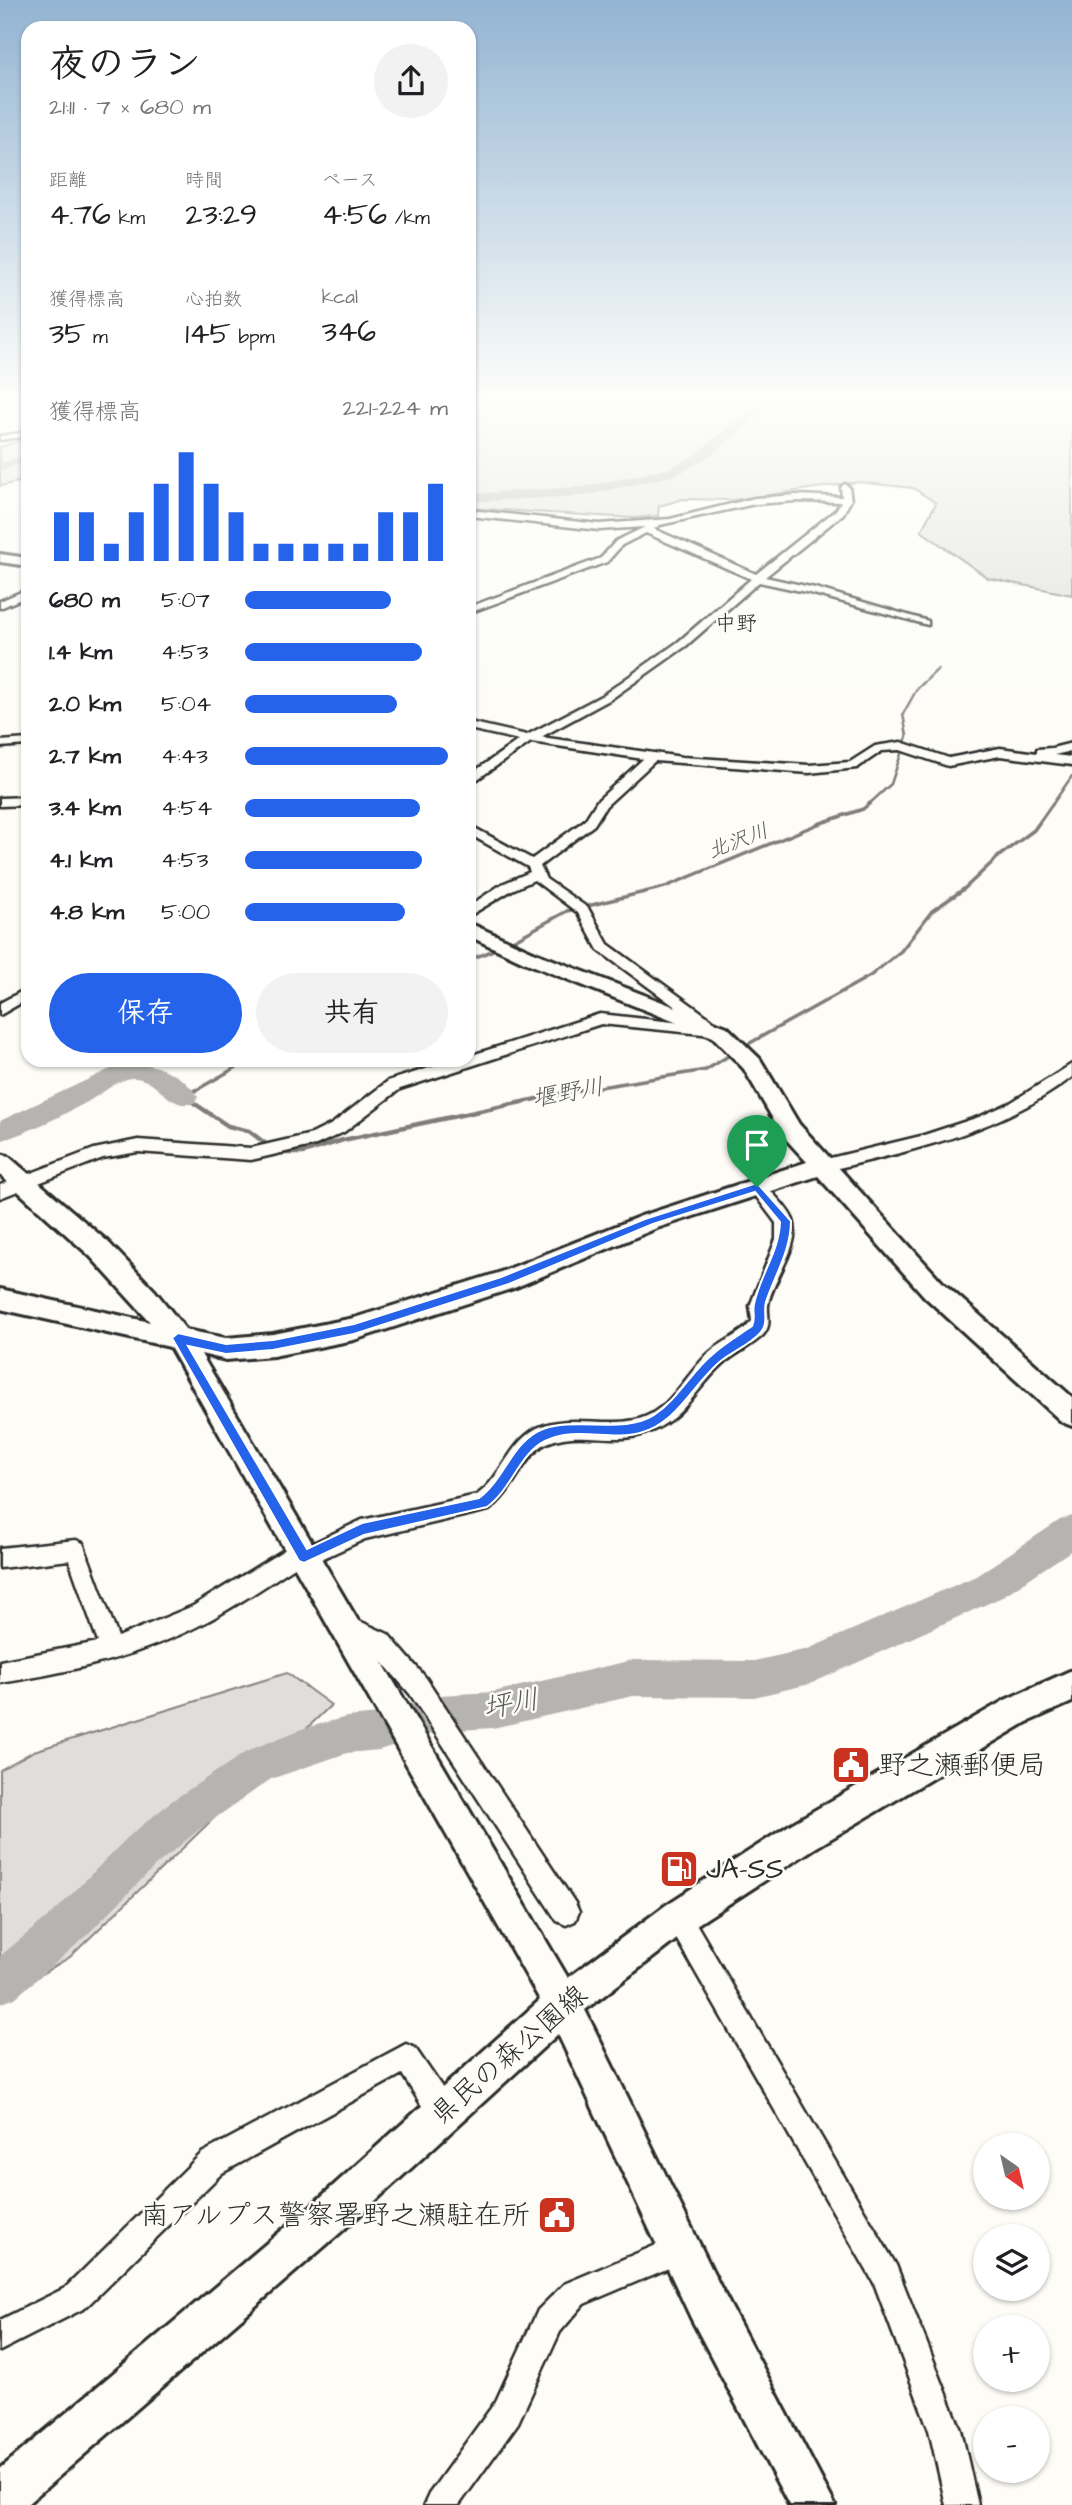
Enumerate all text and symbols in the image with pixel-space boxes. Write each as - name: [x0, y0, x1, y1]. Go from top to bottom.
- text: 夜のラン: [49, 39, 201, 91]
- button: share: [374, 44, 448, 118]
- text: 21:11 · 7 × 680 m: [49, 91, 211, 123]
- text: 距離: [49, 167, 87, 194]
- text: 時間: [185, 167, 223, 194]
- text: ペース: [322, 167, 378, 194]
- text: 4.76: [49, 194, 111, 236]
- text: 23:29: [185, 194, 257, 236]
- text: 4:56: [322, 194, 387, 236]
- text: km: [111, 205, 145, 232]
- text: /km: [387, 205, 430, 232]
- text: kcal: [322, 284, 358, 311]
- text: 獲得標高: [49, 286, 125, 313]
- text: 心拍数: [185, 286, 242, 313]
- text: 346: [322, 311, 376, 353]
- text: 35: [49, 313, 86, 355]
- text: 145: [185, 313, 231, 355]
- text: m: [86, 324, 108, 351]
- text: bpm: [231, 324, 274, 351]
- text: 221–224 m: [343, 392, 448, 424]
- text: 獲得標高: [49, 396, 141, 428]
- text: 680 m: [49, 584, 120, 616]
- text: 5:07: [161, 584, 210, 616]
- district label: 中野: [715, 609, 757, 638]
- text: 1.4 km: [49, 636, 112, 668]
- text: 4:53: [161, 636, 208, 668]
- text: 2.0 km: [49, 688, 121, 720]
- text: 5:04: [161, 688, 211, 720]
- text: 2.7 km: [49, 740, 121, 772]
- text: 4:43: [161, 740, 208, 772]
- text: 3.4 km: [49, 792, 121, 824]
- text: 4:54: [161, 792, 212, 824]
- water label: 北沢川: [703, 816, 773, 866]
- text: 4.1 km: [49, 844, 112, 876]
- text: 4:53: [161, 844, 208, 876]
- text: 4.8 km: [49, 896, 124, 928]
- text: 5:00: [161, 896, 210, 928]
- button: 保存: [49, 973, 242, 1053]
- button: 共有: [256, 973, 448, 1053]
- water label: 堰野川: [530, 1070, 606, 1116]
- pin: [727, 1115, 787, 1187]
- icon: arrive: [738, 1126, 776, 1164]
- water label: 坪川: [480, 1680, 542, 1728]
- public building icon: 野之瀬郵便局: [830, 1744, 872, 1786]
- place label: 野之瀬郵便局: [878, 1746, 1046, 1785]
- fuel station icon: JA-SS: [658, 1848, 700, 1890]
- place label: JA-SS: [706, 1850, 783, 1889]
- street label: 県民の森公園線: [422, 1976, 596, 2134]
- north arrow: [973, 2133, 1050, 2210]
- map controls: [973, 2133, 1050, 2483]
- public building icon: 南アルプス警察署野之瀬駐在所: [536, 2194, 578, 2236]
- place label: 南アルプス警察署野之瀬駐在所: [141, 2196, 530, 2235]
- button: layers: [973, 2224, 1050, 2301]
- button: +: [973, 2315, 1050, 2392]
- button: −: [973, 2406, 1050, 2483]

